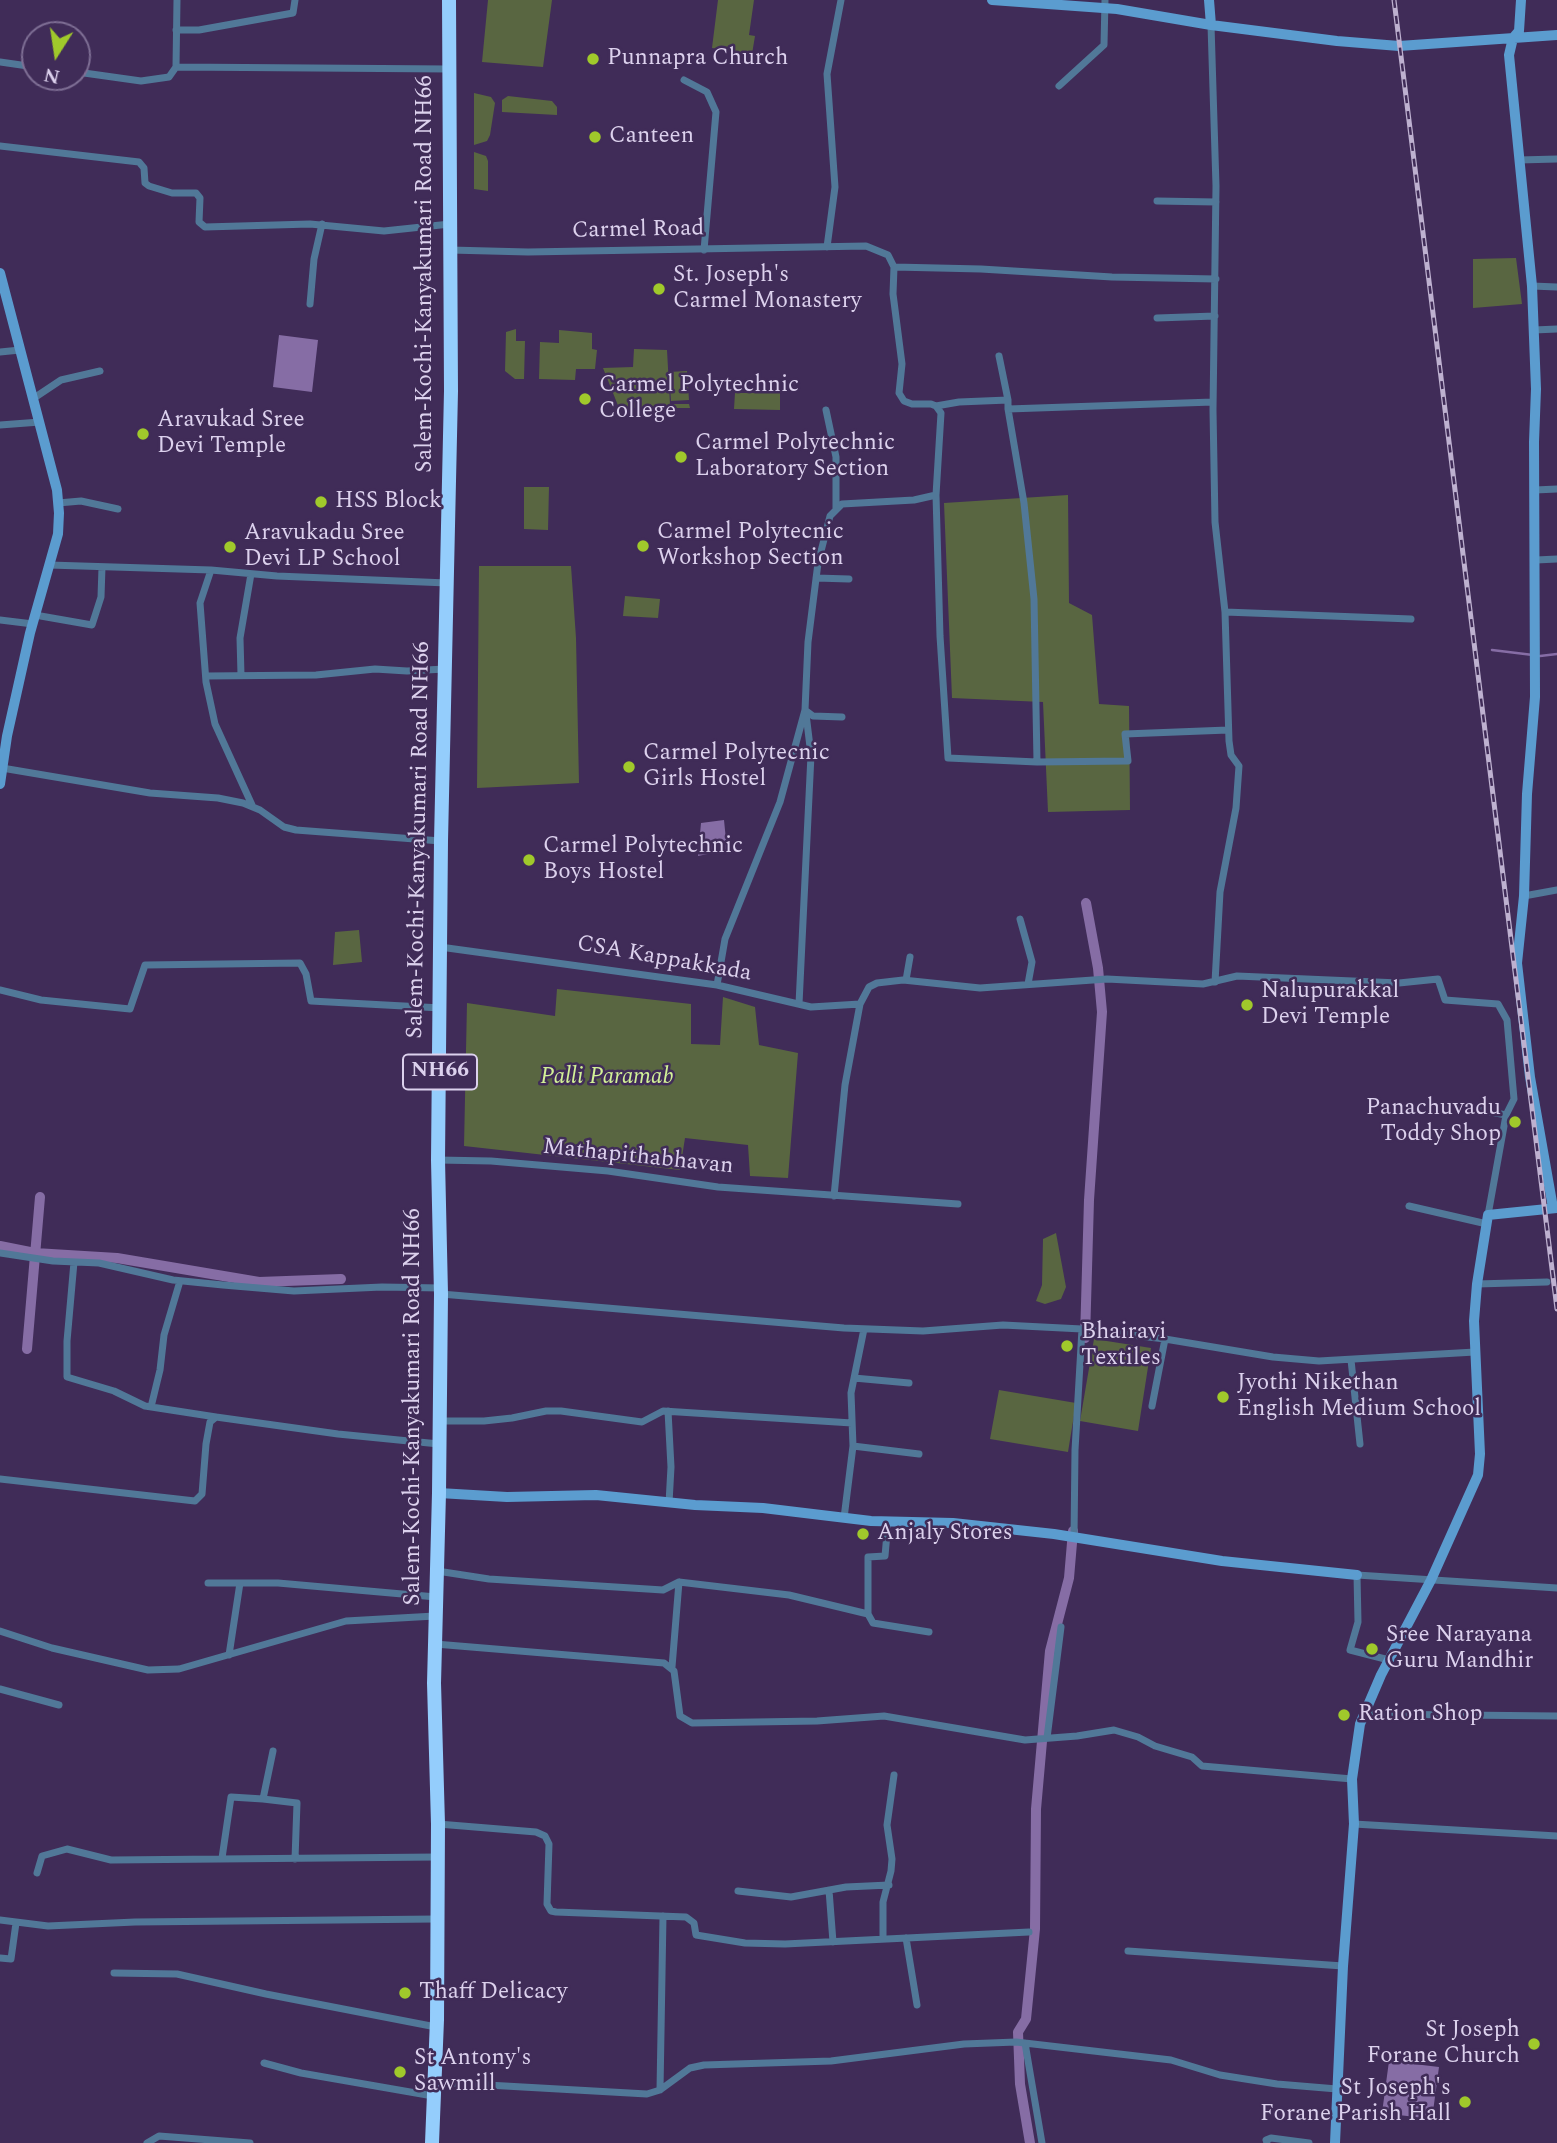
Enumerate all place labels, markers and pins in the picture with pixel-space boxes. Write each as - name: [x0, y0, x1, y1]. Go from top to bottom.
- place label: Punnapra Church: [607, 45, 788, 73]
- marker: Punnapra Church: [585, 51, 601, 67]
- place label: Canteen: [609, 123, 694, 151]
- marker: Canteen: [587, 129, 603, 145]
- place label: St. Joseph's Carmel Monastery: [673, 262, 862, 316]
- marker: St. Joseph's Carmel Monastery: [651, 281, 667, 297]
- place label: Carmel Polytechnic College: [599, 372, 799, 426]
- marker: Carmel Polytechnic College: [577, 391, 593, 407]
- place label: Aravukad Sree Devi Temple: [157, 407, 305, 461]
- marker: Aravukad Sree Devi Temple: [135, 426, 151, 442]
- place label: Carmel Polytechnic Laboratory Section: [695, 430, 895, 484]
- marker: Carmel Polytechnic Laboratory Section: [673, 449, 689, 465]
- place label: HSS Block: [335, 488, 442, 516]
- marker: HSS Block: [313, 494, 329, 510]
- place label: Carmel Polytecnic Workshop Section: [657, 519, 844, 573]
- place label: Aravukadu Sree Devi LP School: [244, 520, 405, 574]
- marker: Carmel Polytecnic Workshop Section: [635, 538, 651, 554]
- marker: Aravukadu Sree Devi LP School: [222, 539, 238, 555]
- place label: Carmel Polytecnic Girls Hostel: [643, 740, 830, 794]
- marker: Carmel Polytecnic Girls Hostel: [621, 759, 637, 775]
- place label: Carmel Polytechnic Boys Hostel: [543, 833, 743, 887]
- marker: Carmel Polytechnic Boys Hostel: [521, 852, 537, 868]
- place label: Nalupurakkal Devi Temple: [1261, 978, 1399, 1032]
- marker: Nalupurakkal Devi Temple: [1239, 997, 1255, 1013]
- place label: Panachuvadu Toddy Shop: [1366, 1095, 1501, 1149]
- marker: Panachuvadu Toddy Shop: [1507, 1114, 1523, 1130]
- place label: Bhairavi Textiles: [1081, 1319, 1166, 1373]
- marker: Bhairavi Textiles: [1059, 1338, 1075, 1354]
- place label: Jyothi Nikethan English Medium School: [1237, 1370, 1481, 1424]
- marker: Jyothi Nikethan English Medium School: [1215, 1389, 1231, 1405]
- place label: Anjaly Stores: [877, 1520, 1013, 1548]
- marker: Anjaly Stores: [855, 1526, 871, 1542]
- place label: Sree Narayana Guru Mandhir: [1386, 1622, 1533, 1676]
- marker: Sree Narayana Guru Mandhir: [1364, 1641, 1380, 1657]
- place label: Ration Shop: [1358, 1701, 1483, 1729]
- marker: Ration Shop: [1336, 1707, 1352, 1723]
- place label: Thaff Delicacy: [419, 1979, 568, 2007]
- marker: Thaff Delicacy: [397, 1985, 413, 2001]
- place label: St Joseph Forane Church: [1367, 2017, 1520, 2071]
- marker: St Joseph Forane Church: [1526, 2036, 1542, 2052]
- place label: St Antony's Sawmill: [414, 2045, 531, 2099]
- marker: St Antony's Sawmill: [392, 2064, 408, 2080]
- place label: St Joseph's Forane Parish Hall: [1260, 2075, 1451, 2129]
- marker: St Joseph's Forane Parish Hall: [1457, 2094, 1473, 2110]

